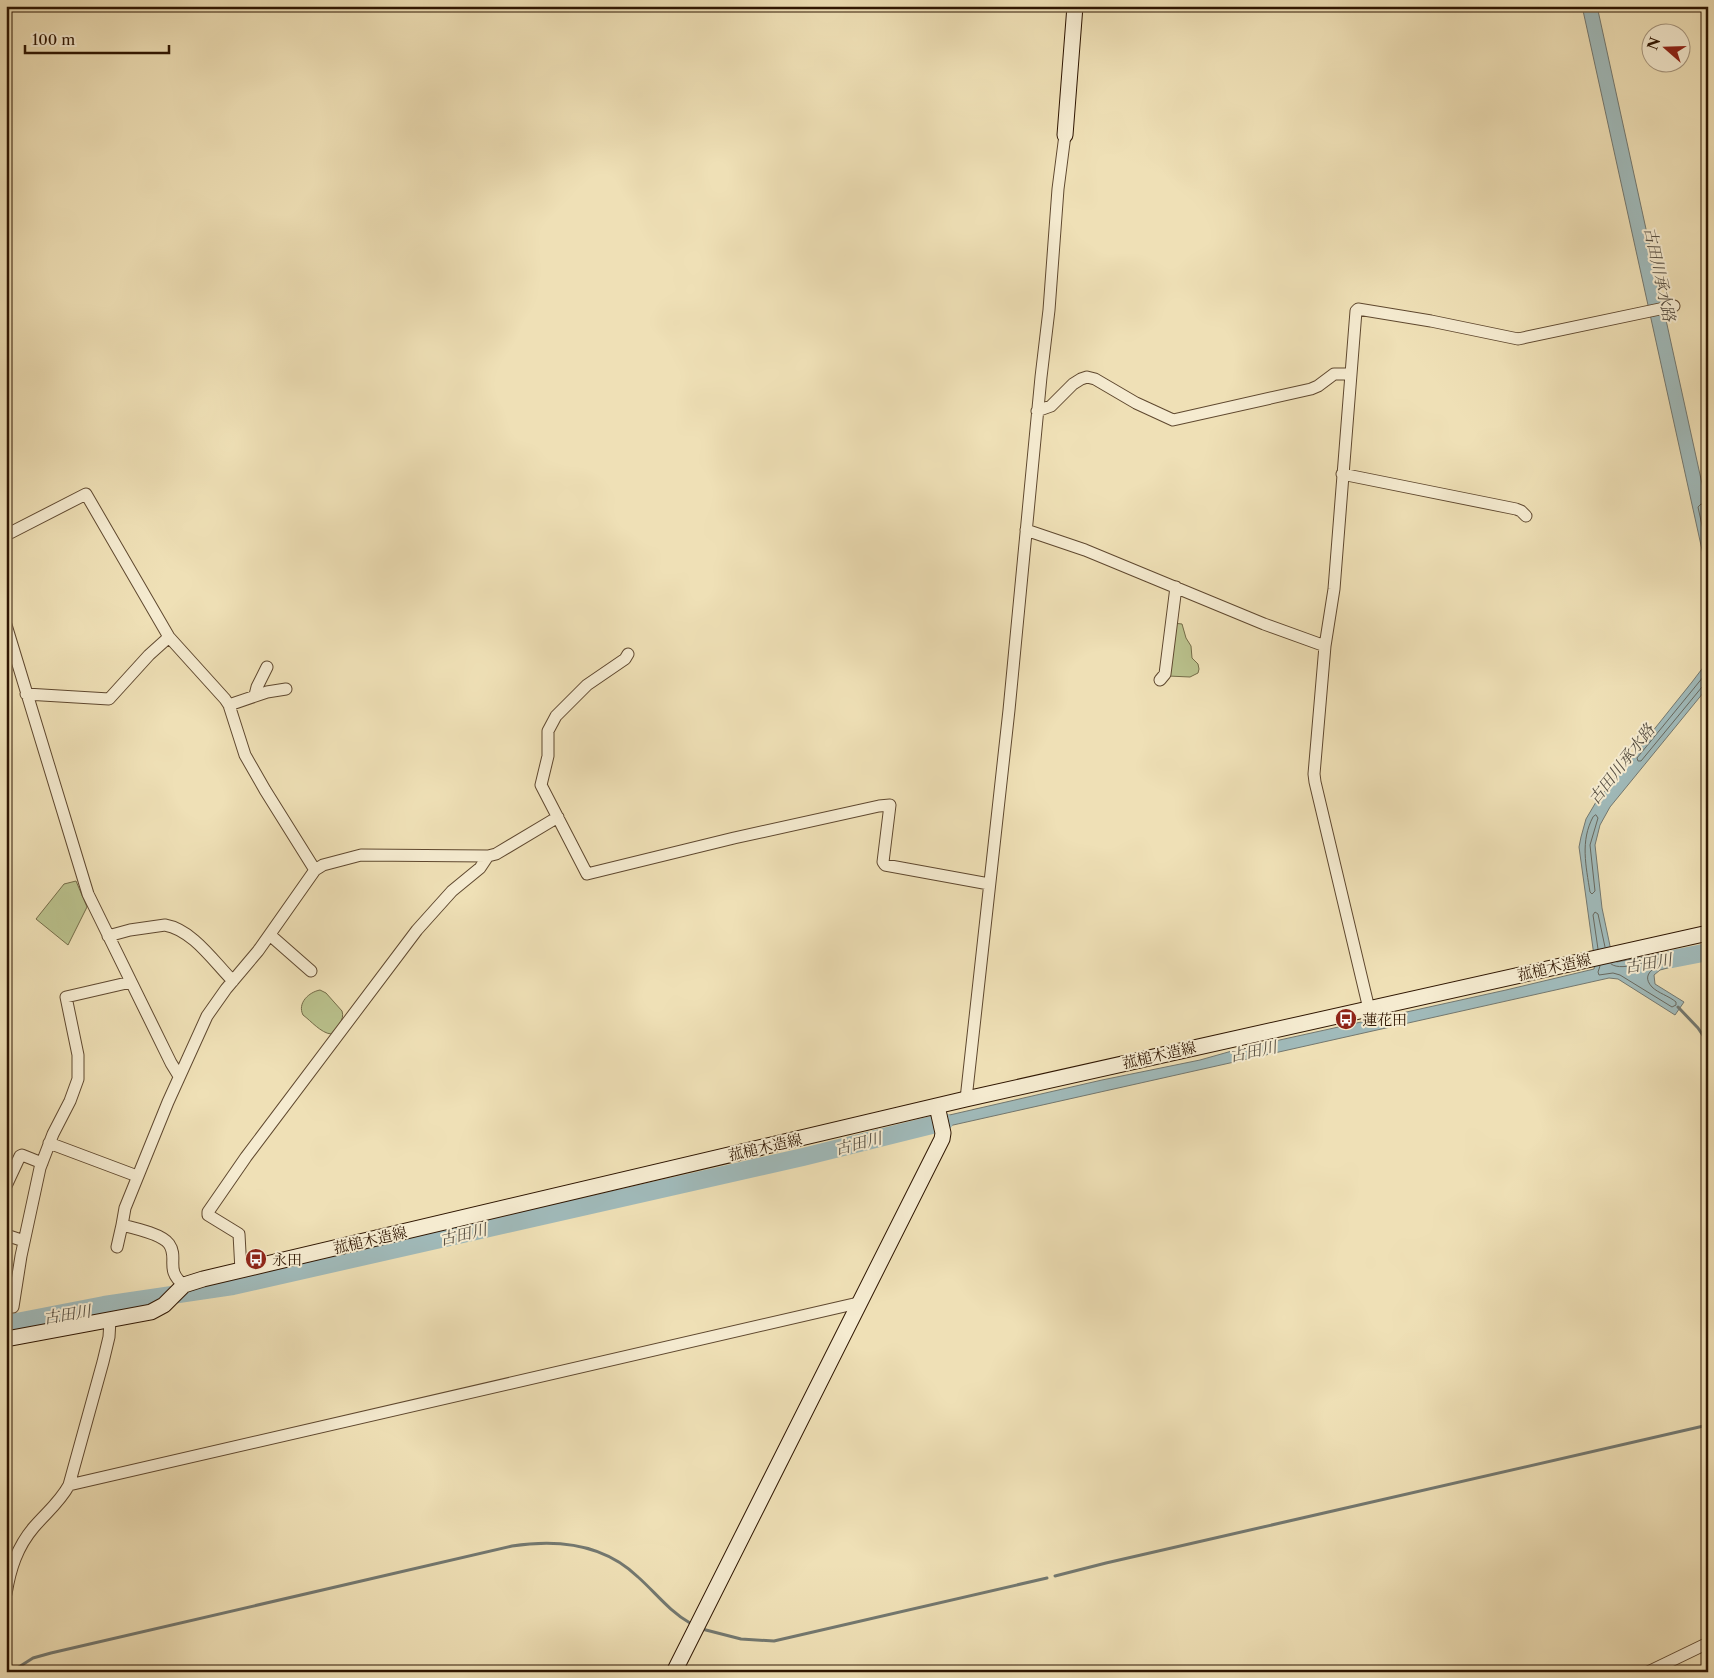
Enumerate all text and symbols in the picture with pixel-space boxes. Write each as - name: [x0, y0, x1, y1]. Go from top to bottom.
- scale bar: [25, 22, 169, 54]
- north arrow: [1642, 22, 1692, 72]
- text: 100 m: [32, 30, 75, 49]
- text: N: [1643, 35, 1664, 52]
- water label: 古田川承水路: [1640, 225, 1680, 324]
- water label: 古田川承水路: [1584, 719, 1659, 808]
- street label: 菰槌木造線: [1515, 949, 1593, 985]
- water label: 古田川: [1623, 949, 1675, 977]
- bus stop icon: 蓮花田: [1334, 1007, 1358, 1031]
- place label: 蓮花田: [1362, 1010, 1407, 1029]
- water label: 古田川: [1227, 1036, 1281, 1066]
- street label: 菰槌木造線: [1120, 1037, 1198, 1073]
- water label: 古田川: [832, 1127, 886, 1159]
- street label: 菰槌木造線: [726, 1129, 804, 1165]
- water label: 古田川: [437, 1218, 491, 1249]
- street label: 菰槌木造線: [331, 1222, 409, 1258]
- bus stop icon: 永田: [244, 1247, 268, 1271]
- place label: 永田: [272, 1250, 302, 1269]
- water label: 古田川: [42, 1300, 94, 1328]

